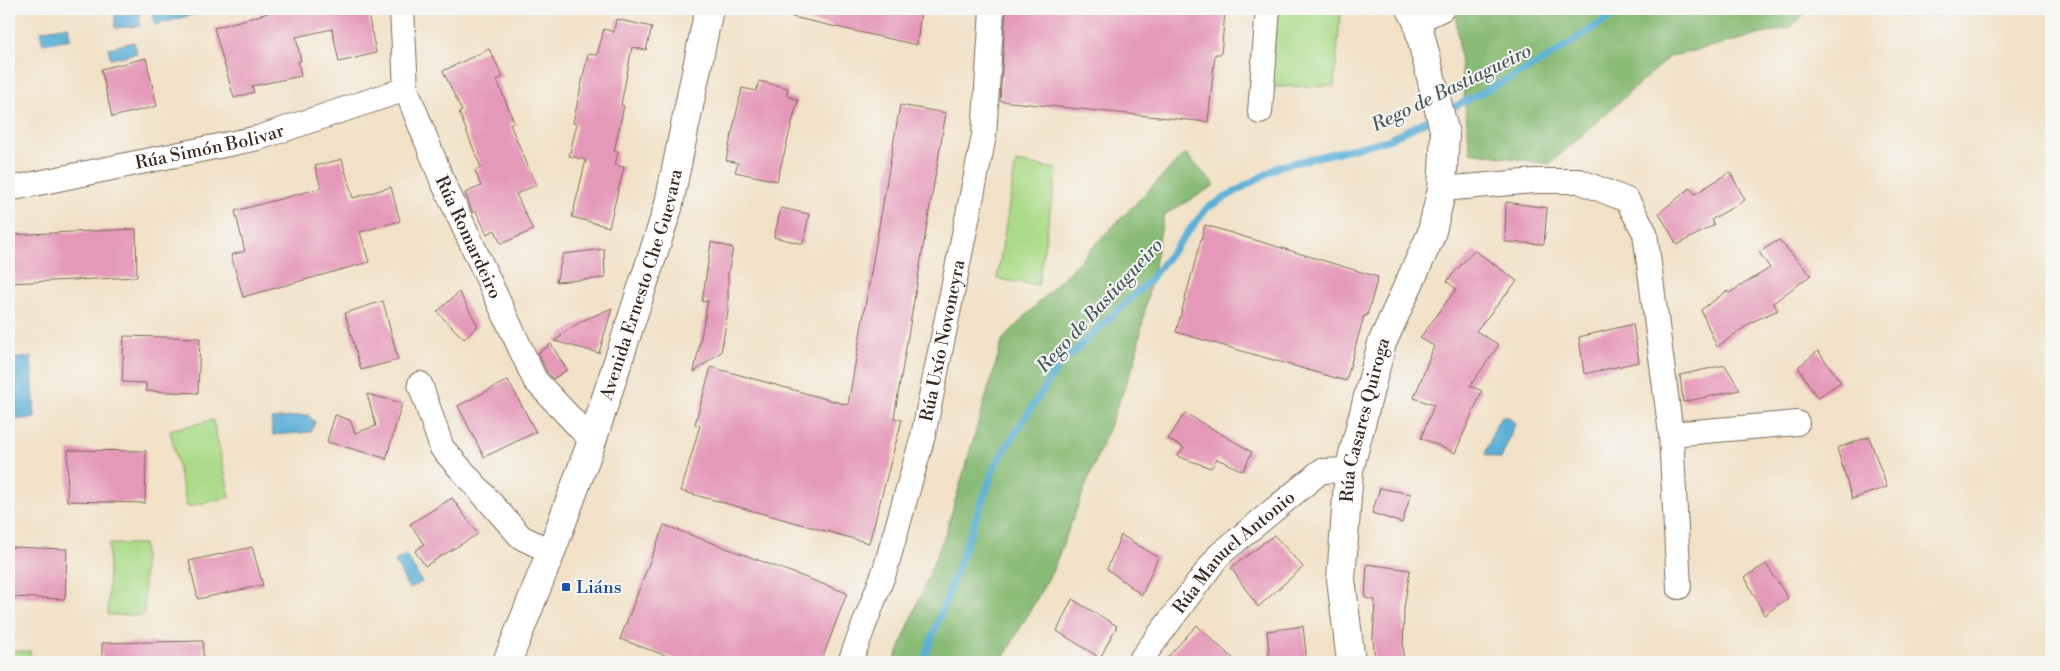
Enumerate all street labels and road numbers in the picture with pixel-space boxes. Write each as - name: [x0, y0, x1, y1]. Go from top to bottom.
- street label: Rúa Simón Bolivar: [133, 119, 287, 175]
- street label: Avenida Ernesto Che Guevara: [595, 166, 688, 404]
- street label: Rúa Romardeiro: [430, 172, 507, 303]
- street label: Rúa Uxío Novoneyra: [915, 257, 971, 424]
- street label: Rúa Casares Quiroga: [1336, 333, 1395, 503]
- street label: Rúa Manuel Antonio: [1168, 486, 1300, 619]

